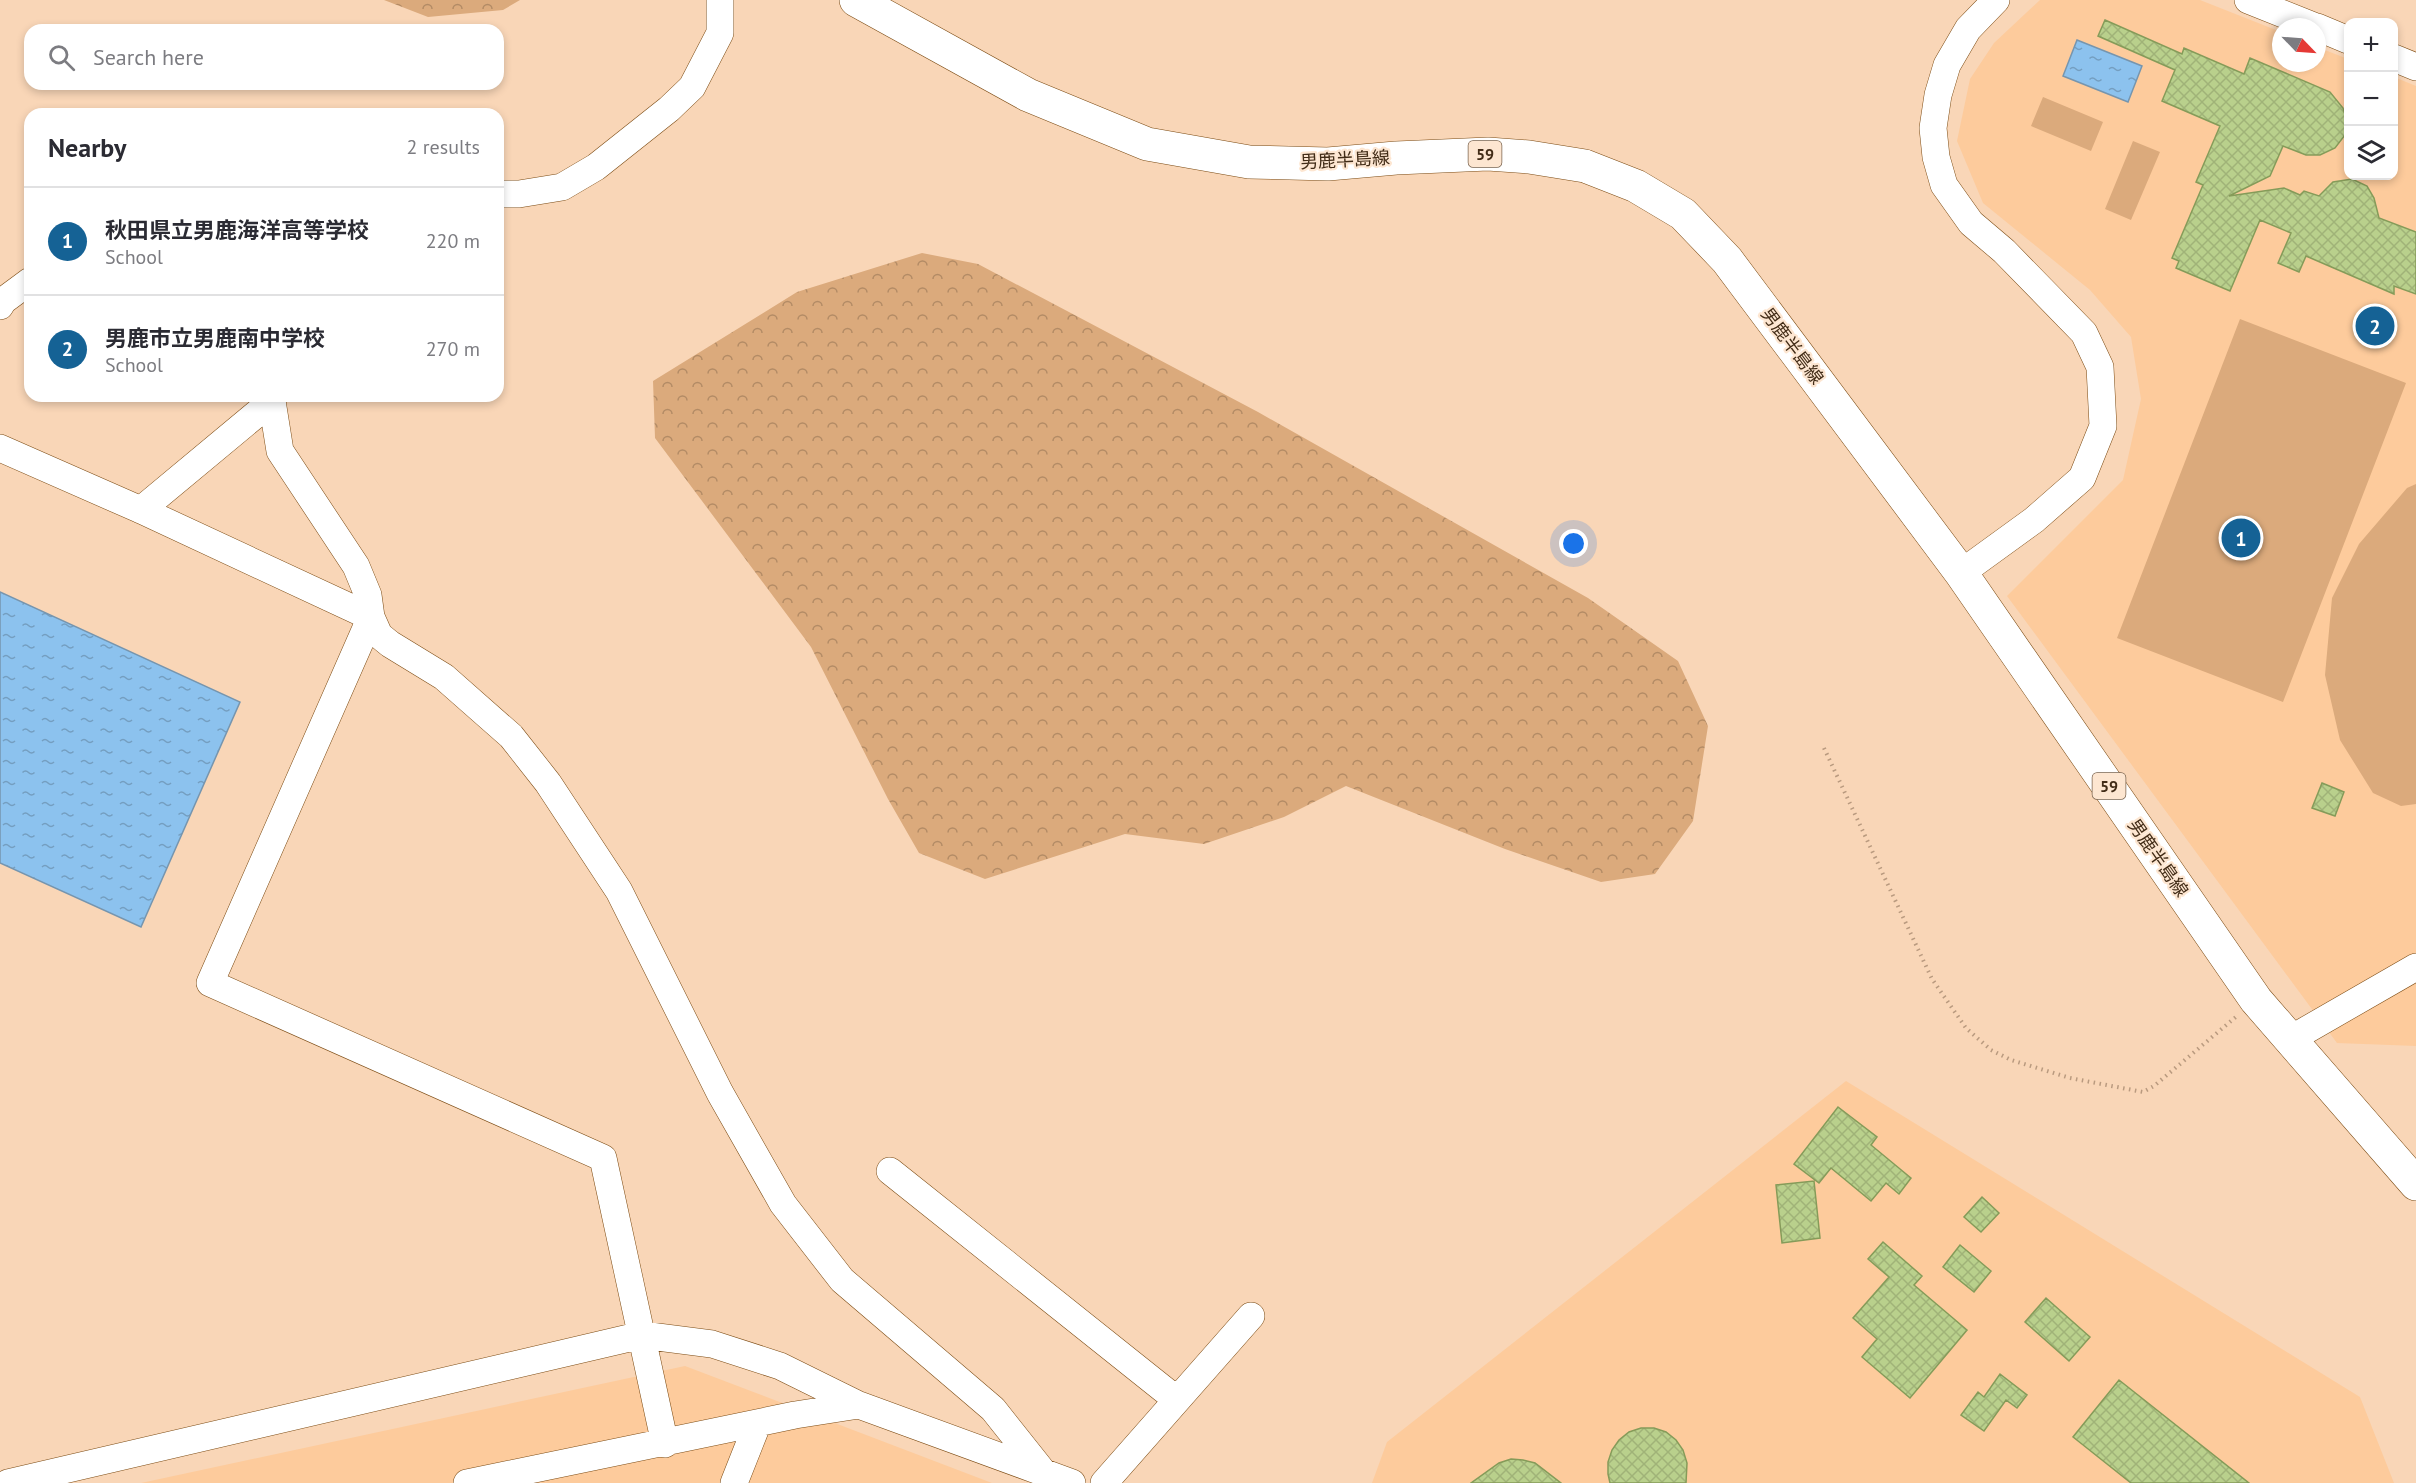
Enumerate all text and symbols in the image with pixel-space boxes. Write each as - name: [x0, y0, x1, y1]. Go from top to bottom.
- north arrow: [2272, 18, 2326, 72]
- map controls: [2344, 18, 2398, 180]
- button: +: [2344, 18, 2398, 72]
- search box: [24, 24, 504, 90]
- icon: search: [45, 41, 78, 74]
- text: Search here: [93, 43, 204, 71]
- button: −: [2344, 72, 2398, 126]
- button: layers: [2344, 126, 2398, 180]
- text: Nearby: [48, 131, 126, 164]
- text: 2 results: [407, 134, 480, 160]
- road number: 59: [1468, 141, 1502, 167]
- street label: 男鹿半島線: [1299, 146, 1391, 173]
- text: 秋田県立男鹿海洋高等学校: [105, 216, 369, 244]
- text: 1: [62, 228, 73, 254]
- text: 220 m: [426, 228, 480, 254]
- text: School: [105, 244, 163, 270]
- street label: 男鹿半島線: [1756, 303, 1829, 389]
- pin: 2: [2356, 304, 2394, 348]
- text: 男鹿市立男鹿南中学校: [105, 324, 325, 352]
- text: 2: [62, 336, 73, 362]
- text: 270 m: [426, 336, 480, 362]
- text: School: [105, 352, 163, 378]
- pin: 1: [2222, 516, 2260, 560]
- your location: [1559, 529, 1588, 558]
- road number: 59: [2092, 773, 2126, 799]
- street label: 男鹿半島線: [2123, 814, 2194, 901]

